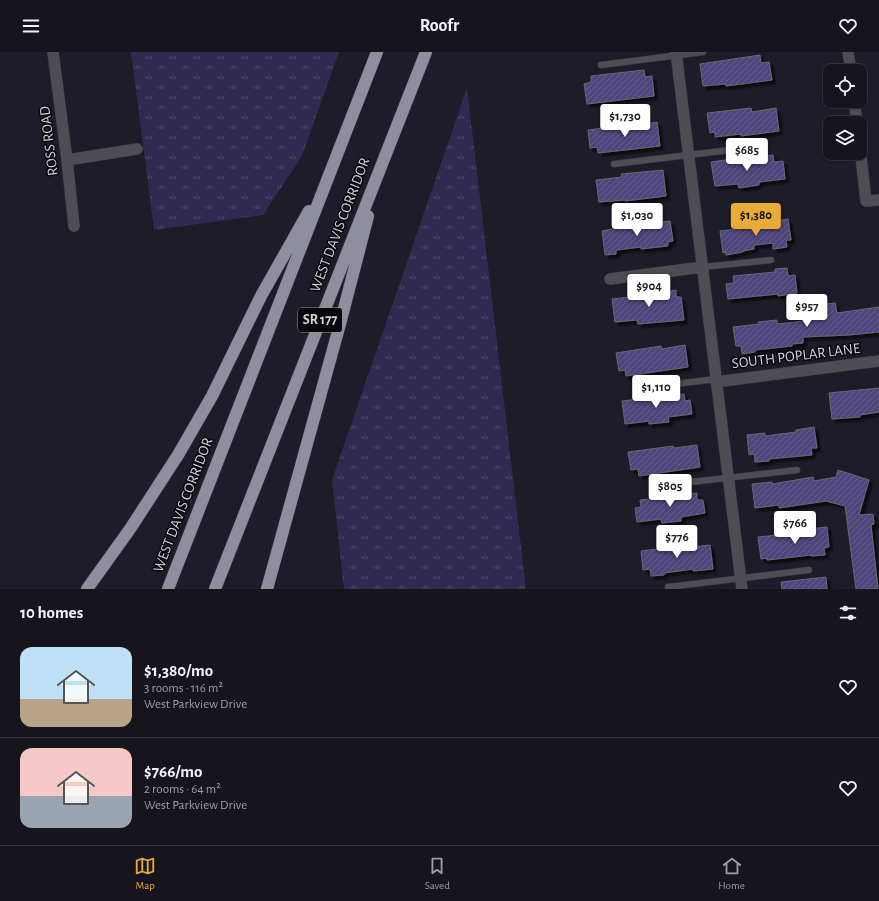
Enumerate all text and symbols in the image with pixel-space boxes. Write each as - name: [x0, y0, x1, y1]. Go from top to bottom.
- icon: menu: [20, 15, 42, 37]
- icon: heart: [837, 15, 859, 37]
- text: Roofr: [420, 17, 459, 35]
- map controls: [823, 64, 867, 160]
- button: locate: [823, 64, 867, 108]
- pin: $1,730: [592, 104, 658, 138]
- street label: ROSS ROAD: [37, 105, 61, 177]
- text: $1,730: [609, 110, 641, 123]
- button: layers: [823, 116, 867, 160]
- pin: $685: [723, 138, 771, 172]
- text: $685: [735, 144, 759, 157]
- street label: WEST DAVIS CORRIDOR: [307, 156, 373, 294]
- pin: $1,030: [604, 203, 670, 237]
- pin: $1,380: [723, 203, 789, 237]
- text: $1,030: [621, 209, 653, 222]
- text: $1,380: [740, 209, 772, 222]
- pin: $904: [625, 274, 673, 308]
- text: $904: [636, 280, 662, 293]
- pin: $957: [783, 294, 831, 328]
- text: $957: [795, 300, 819, 313]
- road number: SR 177: [298, 308, 342, 332]
- street label: SOUTH POPLAR LANE: [731, 341, 861, 371]
- pin: $1,110: [623, 375, 689, 409]
- text: $1,110: [641, 381, 671, 394]
- street label: WEST DAVIS CORRIDOR: [150, 436, 216, 574]
- pin: $805: [646, 474, 694, 508]
- text: $805: [658, 480, 682, 493]
- pin: $766: [771, 511, 819, 545]
- text: $766: [783, 517, 807, 530]
- pin: $776: [653, 525, 701, 559]
- text: $776: [665, 531, 689, 544]
- icon: filters: [837, 602, 859, 624]
- text: 10 homes: [20, 604, 83, 621]
- text: $1,380/mo: [144, 662, 213, 679]
- icon: home: [52, 663, 100, 711]
- icon: heart: [837, 676, 859, 698]
- text: 3 rooms · 116 m²: [144, 682, 223, 695]
- text: West Parkview Drive: [144, 698, 247, 711]
- text: $766/mo: [144, 763, 202, 780]
- icon: home: [52, 764, 100, 812]
- icon: heart: [837, 777, 859, 799]
- text: 2 rooms · 64 m²: [144, 783, 221, 796]
- text: West Parkview Drive: [144, 799, 247, 812]
- tab: Map: [134, 855, 156, 892]
- tab: Saved: [425, 855, 450, 892]
- tab: Home: [718, 855, 745, 892]

